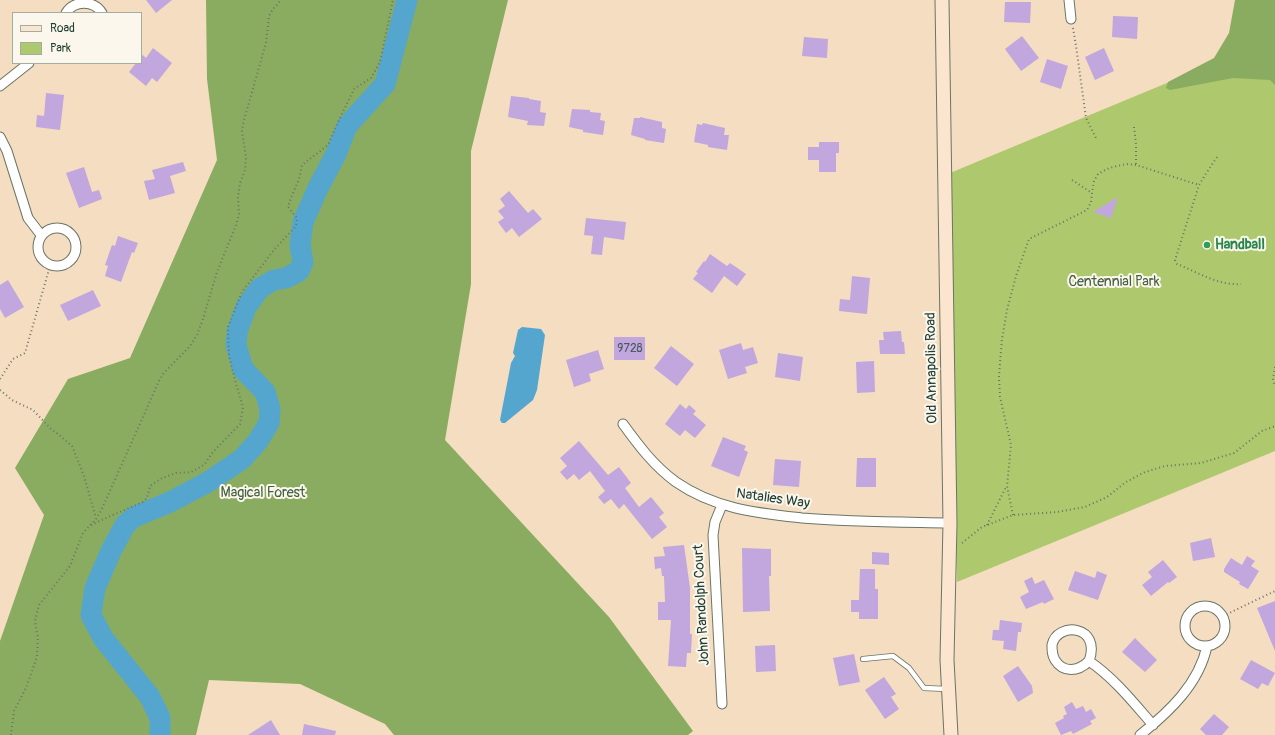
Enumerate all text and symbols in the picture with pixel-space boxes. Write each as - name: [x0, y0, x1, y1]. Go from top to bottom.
- legend: [12, 12, 142, 64]
- text: Road: [50, 21, 75, 36]
- text: Park: [50, 41, 71, 56]
- place label: Handball: [1215, 237, 1265, 253]
- marker: Handball: [1202, 240, 1212, 250]
- park label: Centennial Park: [1068, 274, 1160, 290]
- street label: Old Annapolis Road: [923, 312, 941, 424]
- house number: 9728: [617, 342, 643, 356]
- park label: Magical Forest: [221, 485, 305, 501]
- street label: Natalies Way: [735, 486, 811, 512]
- street label: John Randolph Court: [690, 544, 714, 666]

